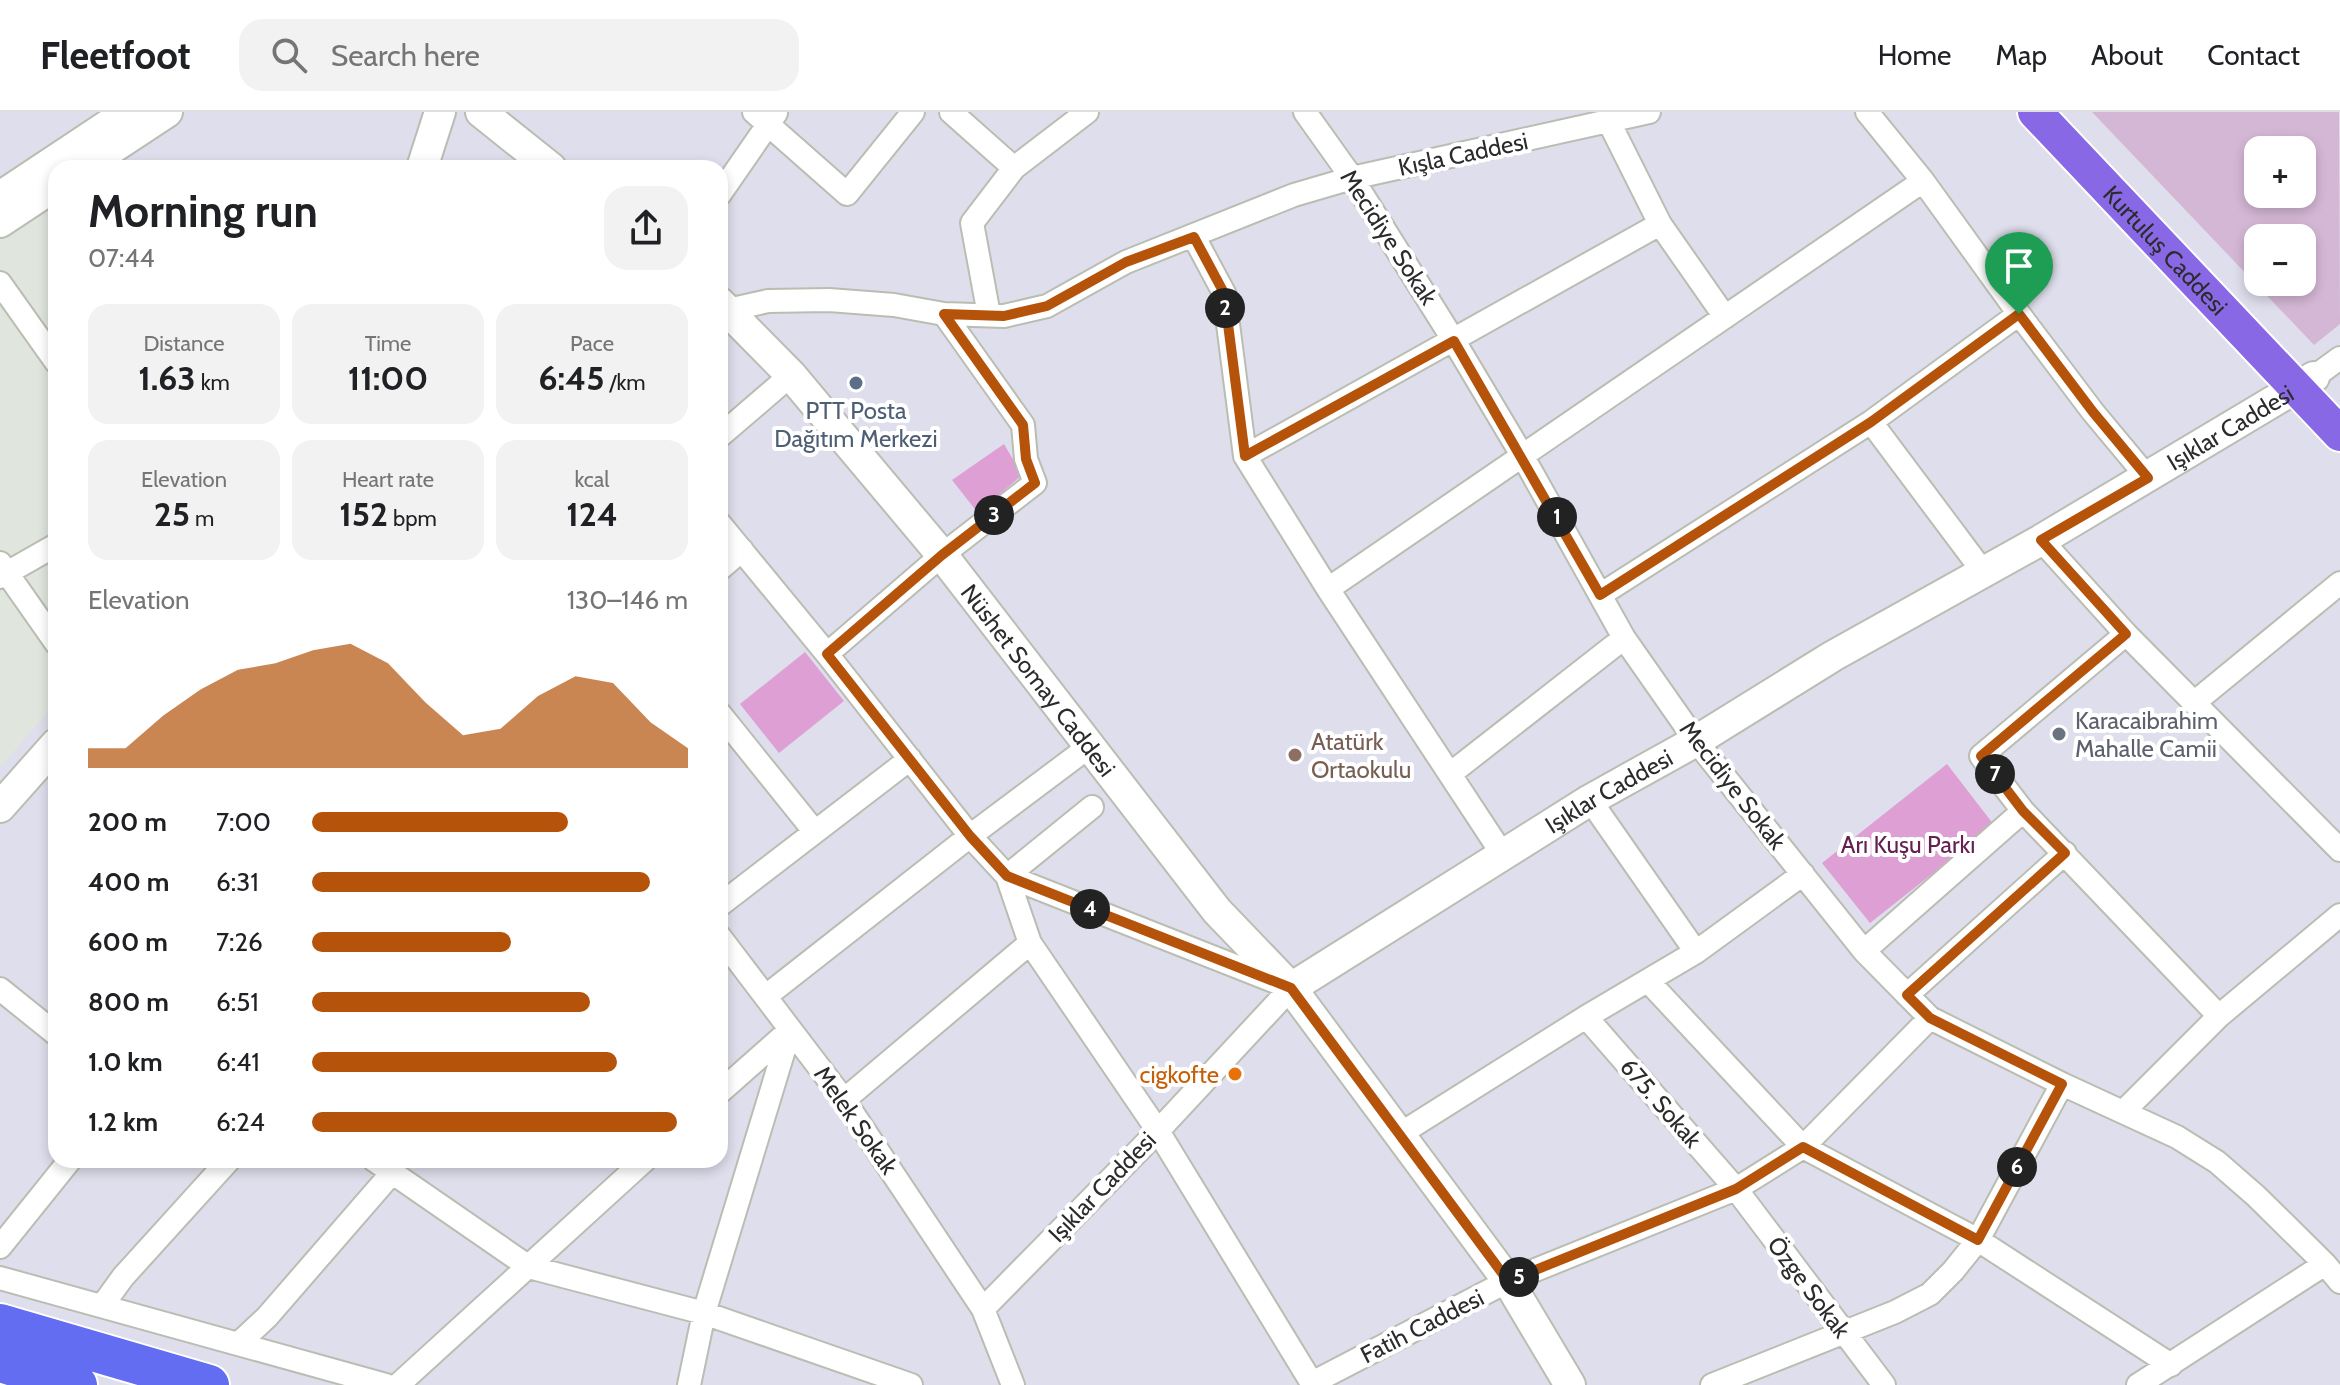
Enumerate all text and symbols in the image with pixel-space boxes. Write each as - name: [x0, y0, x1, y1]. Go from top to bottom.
- search box: [239, 19, 799, 91]
- text: Fleetfoot: [40, 32, 191, 79]
- icon: search: [267, 33, 311, 77]
- text: Search here: [331, 37, 480, 74]
- text: Home: [1878, 38, 1951, 72]
- text: Map: [1995, 38, 2047, 72]
- text: About: [2091, 38, 2163, 72]
- text: Contact: [2207, 38, 2300, 72]
- street label: Kışla Caddesi: [1395, 126, 1531, 182]
- map controls: [2244, 136, 2316, 296]
- button: +: [2244, 136, 2316, 208]
- street label: Mecidiye Sokak: [1334, 164, 1444, 310]
- street label: Kurtuluş Caddesi: [2097, 179, 2234, 321]
- text: Morning run: [88, 185, 318, 238]
- button: share: [604, 186, 688, 270]
- button: −: [2244, 224, 2316, 296]
- pin: [1985, 232, 2053, 314]
- text: 07:44: [88, 242, 154, 274]
- icon: arrive: [1997, 244, 2041, 288]
- pin: 2: [1205, 288, 1245, 328]
- text: 2: [1219, 294, 1231, 321]
- text: Distance: [144, 330, 224, 357]
- text: Time: [365, 330, 411, 357]
- text: Pace: [570, 330, 614, 357]
- text: 1.63: [138, 357, 196, 399]
- text: 11:00: [348, 357, 428, 399]
- text: 6:45: [538, 357, 604, 399]
- text: km: [196, 369, 230, 396]
- text: /km: [604, 369, 646, 396]
- marker: PTT Posta Dağıtım Merkezi: [847, 374, 865, 392]
- street label: Işıklar Caddesi: [2161, 378, 2299, 476]
- place label: PTT Posta Dağıtım Merkezi: [774, 396, 938, 453]
- text: Elevation: [141, 466, 227, 493]
- text: Heart rate: [342, 466, 434, 493]
- text: kcal: [574, 466, 610, 493]
- text: 25: [154, 493, 190, 535]
- text: 152: [339, 493, 388, 535]
- text: 124: [566, 493, 618, 535]
- pin: 3: [974, 495, 1014, 535]
- pin: 1: [1537, 497, 1577, 537]
- text: 3: [988, 501, 1000, 528]
- text: 1: [1553, 503, 1561, 530]
- text: m: [190, 505, 214, 532]
- text: bpm: [388, 505, 437, 532]
- street label: Nüshet Somay Caddesi: [955, 578, 1122, 782]
- text: Elevation: [88, 584, 190, 616]
- text: 130–146 m: [567, 584, 688, 616]
- place label: Karacaibrahim Mahalle Camii: [2075, 706, 2218, 763]
- street label: Mecidiye Sokak: [1674, 715, 1792, 855]
- marker: Karacaibrahim Mahalle Camii: [2050, 725, 2068, 743]
- place label: Atatürk Ortaokulu: [1311, 727, 1411, 784]
- street label: Işıklar Caddesi: [1540, 743, 1677, 839]
- marker: Atatürk Ortaokulu: [1286, 746, 1304, 764]
- pin: 7: [1975, 754, 2015, 794]
- text: 7: [1989, 760, 2001, 787]
- text: 200 m: [88, 806, 167, 838]
- text: 7:00: [216, 806, 271, 838]
- park label: Arı Kuşu Parkı: [1841, 830, 1975, 859]
- text: 400 m: [88, 866, 169, 898]
- text: 6:31: [216, 866, 259, 898]
- pin: 4: [1070, 889, 1110, 929]
- text: 4: [1083, 895, 1097, 922]
- text: 600 m: [88, 926, 168, 958]
- text: 7:26: [216, 926, 263, 958]
- text: 800 m: [88, 986, 169, 1018]
- text: 6:51: [216, 986, 259, 1018]
- text: 1.0 km: [88, 1046, 163, 1078]
- text: 6:41: [216, 1046, 260, 1078]
- street label: 675. Sokak: [1614, 1052, 1708, 1154]
- street label: Melek Sokak: [808, 1060, 904, 1180]
- place label: cigkofte: [1140, 1060, 1219, 1089]
- marker: cigkofte: [1226, 1065, 1244, 1083]
- text: 1.2 km: [88, 1106, 158, 1138]
- text: 6:24: [216, 1106, 265, 1138]
- street label: Işıklar Caddesi: [1042, 1126, 1162, 1248]
- pin: 6: [1997, 1147, 2037, 1187]
- text: 6: [2011, 1153, 2023, 1180]
- street label: Özge Sokak: [1762, 1231, 1857, 1344]
- pin: 5: [1499, 1257, 1539, 1297]
- text: 5: [1513, 1263, 1525, 1290]
- street label: Fatih Caddesi: [1356, 1283, 1488, 1369]

